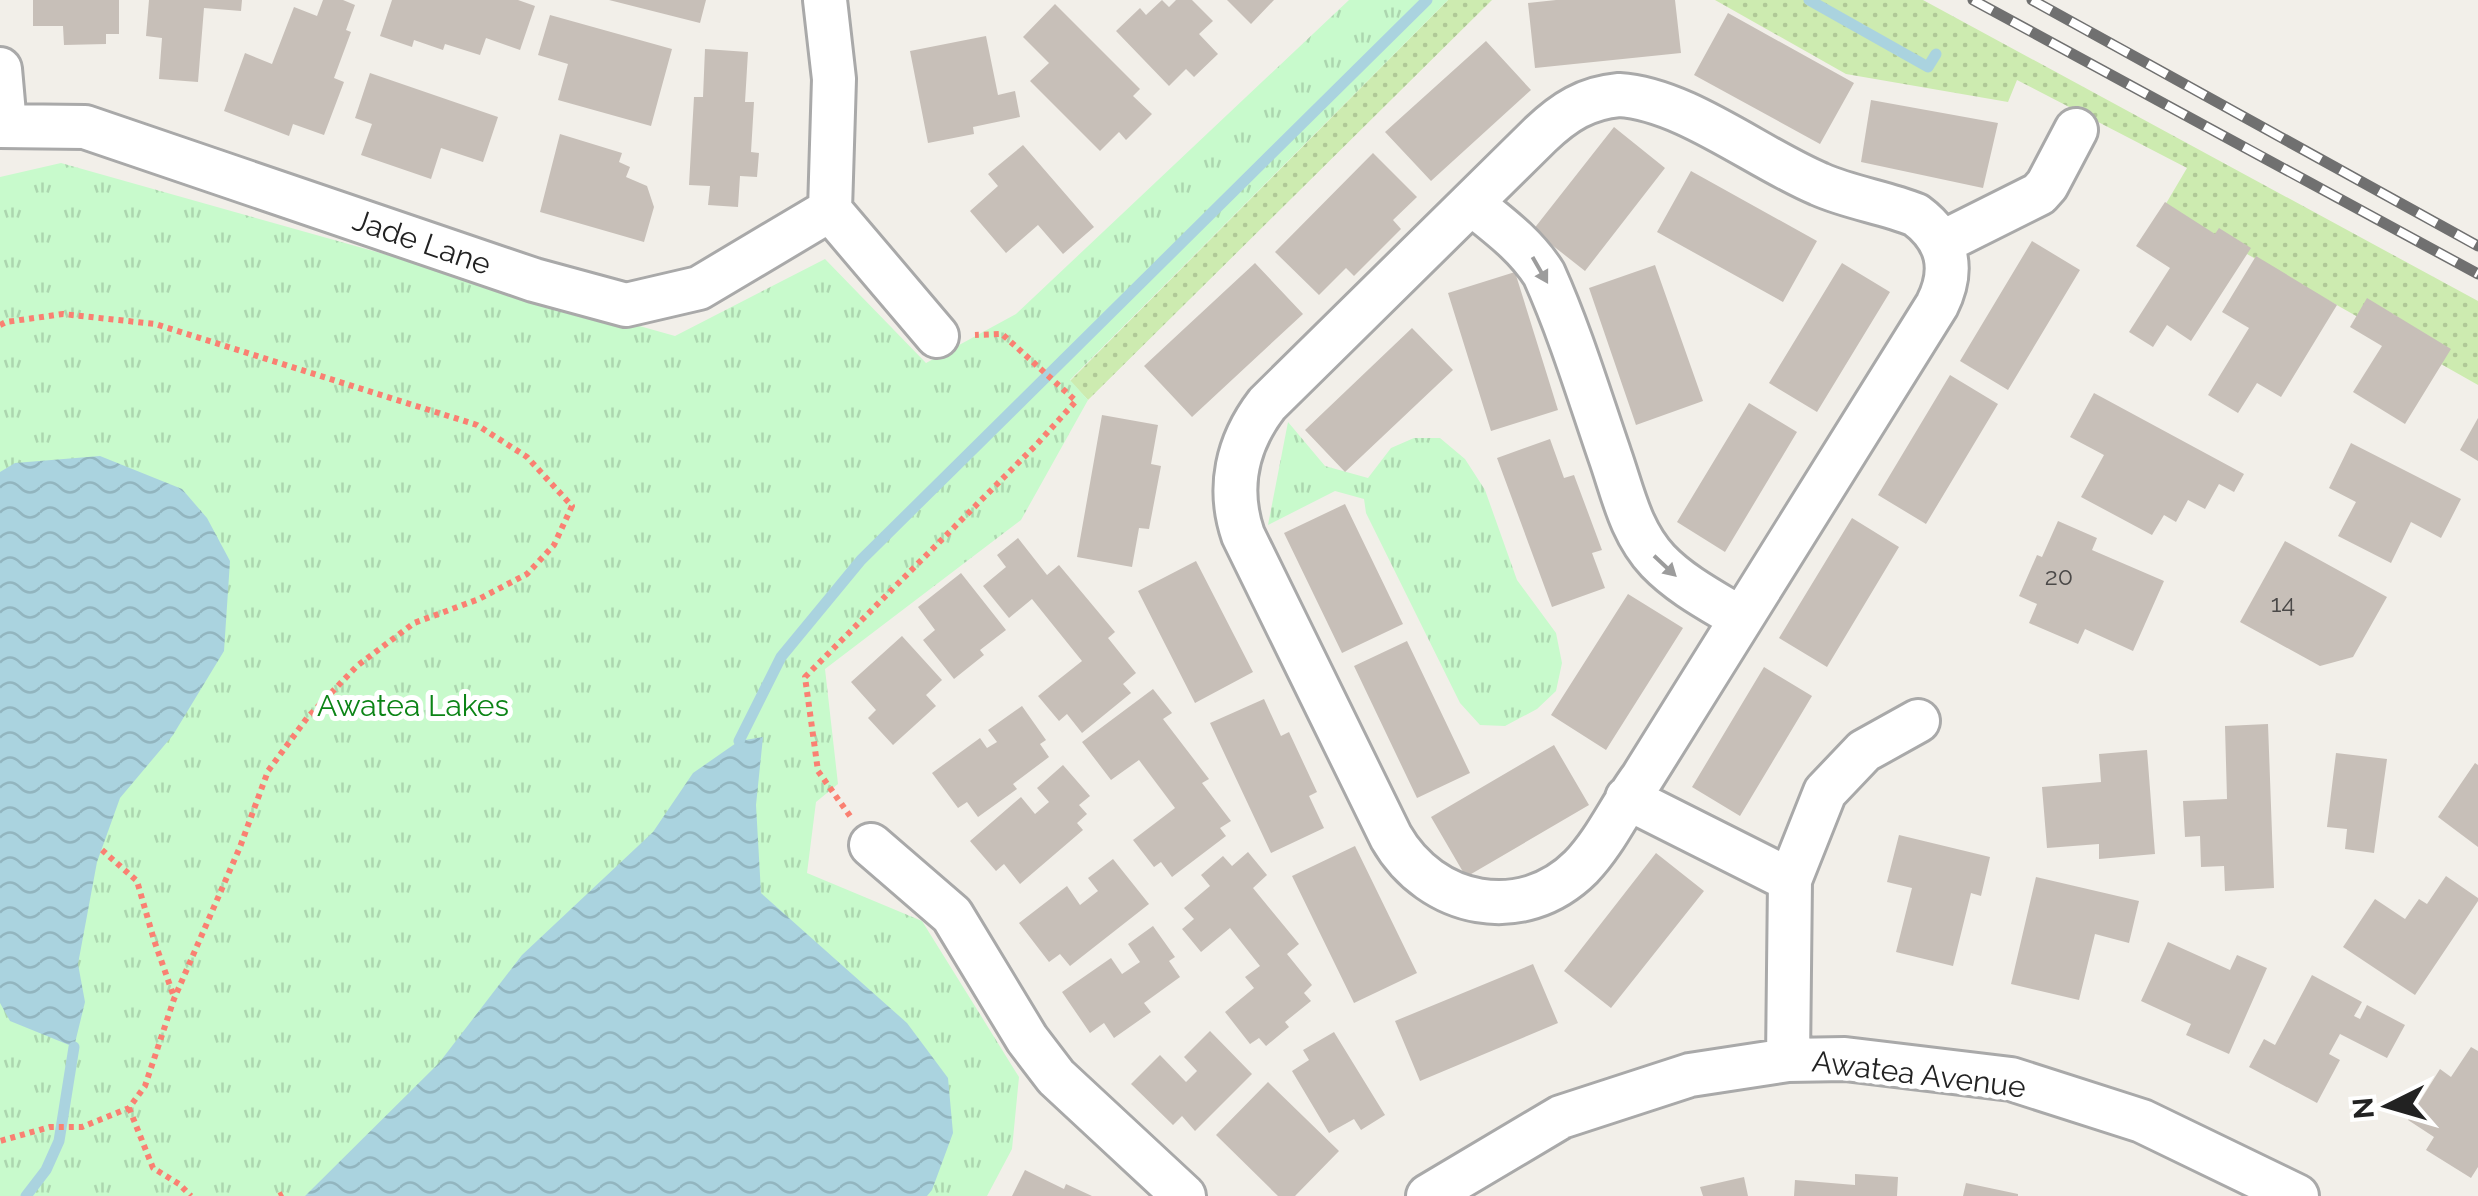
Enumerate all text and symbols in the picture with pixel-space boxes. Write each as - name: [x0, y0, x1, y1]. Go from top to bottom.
- street label: Jade Lane: [349, 202, 495, 282]
- one-way arrow: [1531, 256, 1548, 284]
- one-way arrow: [1653, 555, 1677, 578]
- house number: 20: [2045, 561, 2073, 591]
- house number: 14: [2271, 588, 2295, 618]
- park label: Awatea Lakes: [317, 688, 509, 723]
- street label: Awatea Avenue: [1810, 1044, 2028, 1104]
- north arrow: [2338, 1056, 2438, 1156]
- text: N: [2346, 1096, 2381, 1120]

